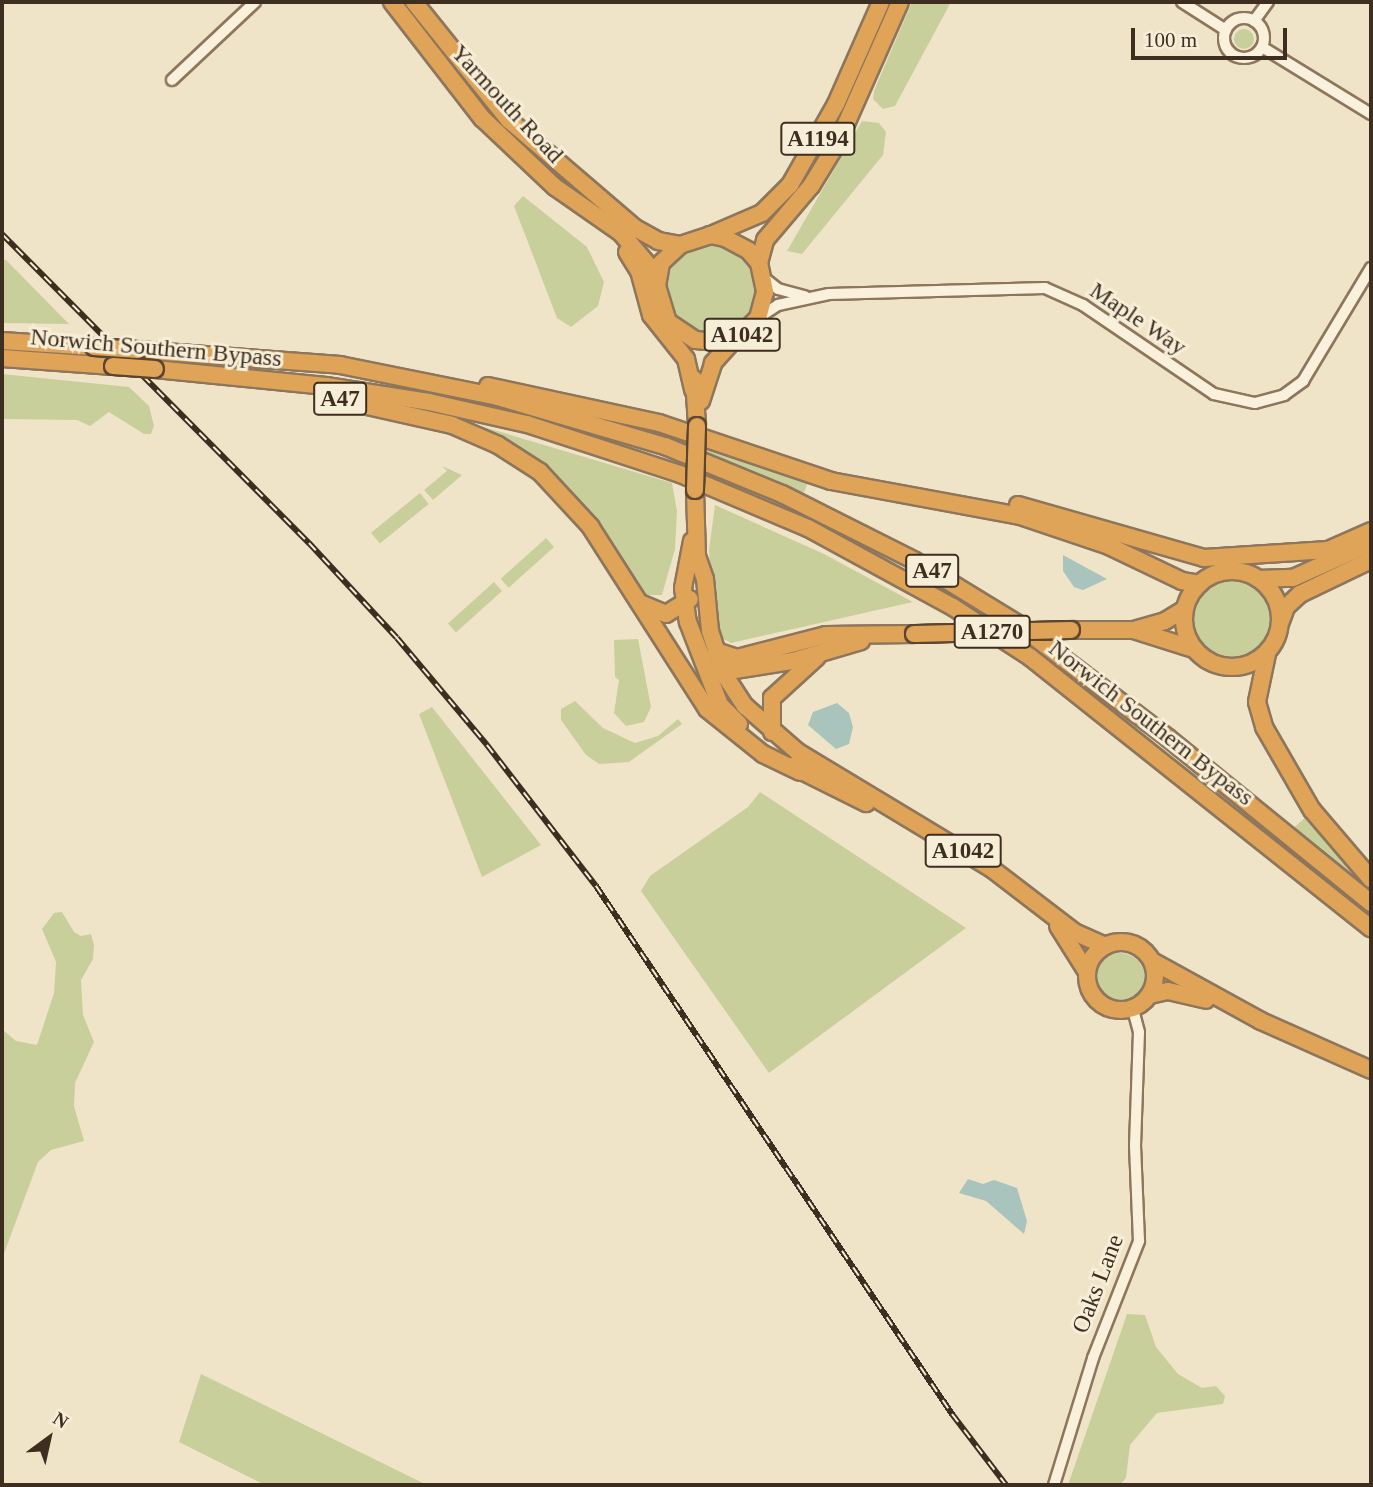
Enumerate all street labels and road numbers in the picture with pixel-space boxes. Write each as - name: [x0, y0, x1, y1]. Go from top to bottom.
- street label: Yarmouth Road: [445, 39, 569, 169]
- road number: A1194: [780, 120, 856, 158]
- street label: Maple Way: [1084, 276, 1192, 362]
- road number: A1042: [704, 316, 780, 354]
- street label: Norwich Southern Bypass: [29, 323, 283, 373]
- road number: A47: [312, 380, 368, 418]
- road number: A47: [904, 552, 960, 590]
- road number: A1270: [954, 612, 1030, 652]
- street label: Norwich Southern Bypass: [1043, 634, 1259, 812]
- road number: A1042: [925, 832, 1002, 870]
- street label: Oaks Lane: [1066, 1231, 1130, 1337]

